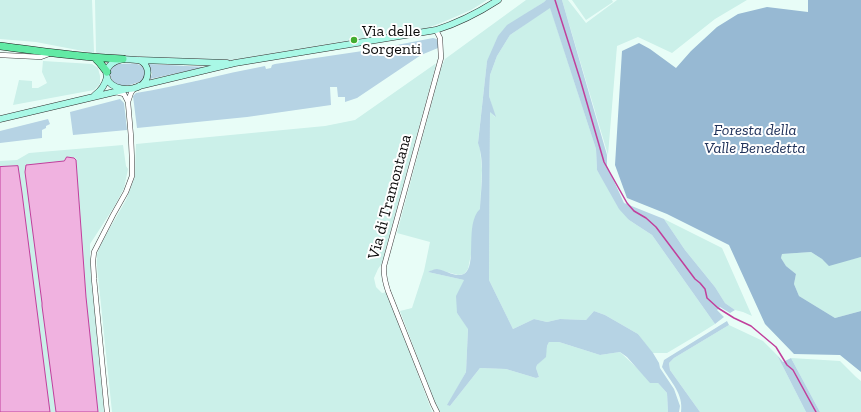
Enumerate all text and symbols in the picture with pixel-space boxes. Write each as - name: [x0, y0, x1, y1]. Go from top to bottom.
- place label: Via delle Sorgenti: [362, 21, 421, 59]
- marker: Via delle Sorgenti: [349, 35, 359, 45]
- park label: Foresta della Valle Benedetta: [704, 120, 806, 158]
- street label: Via di Tramontana: [364, 132, 416, 262]

